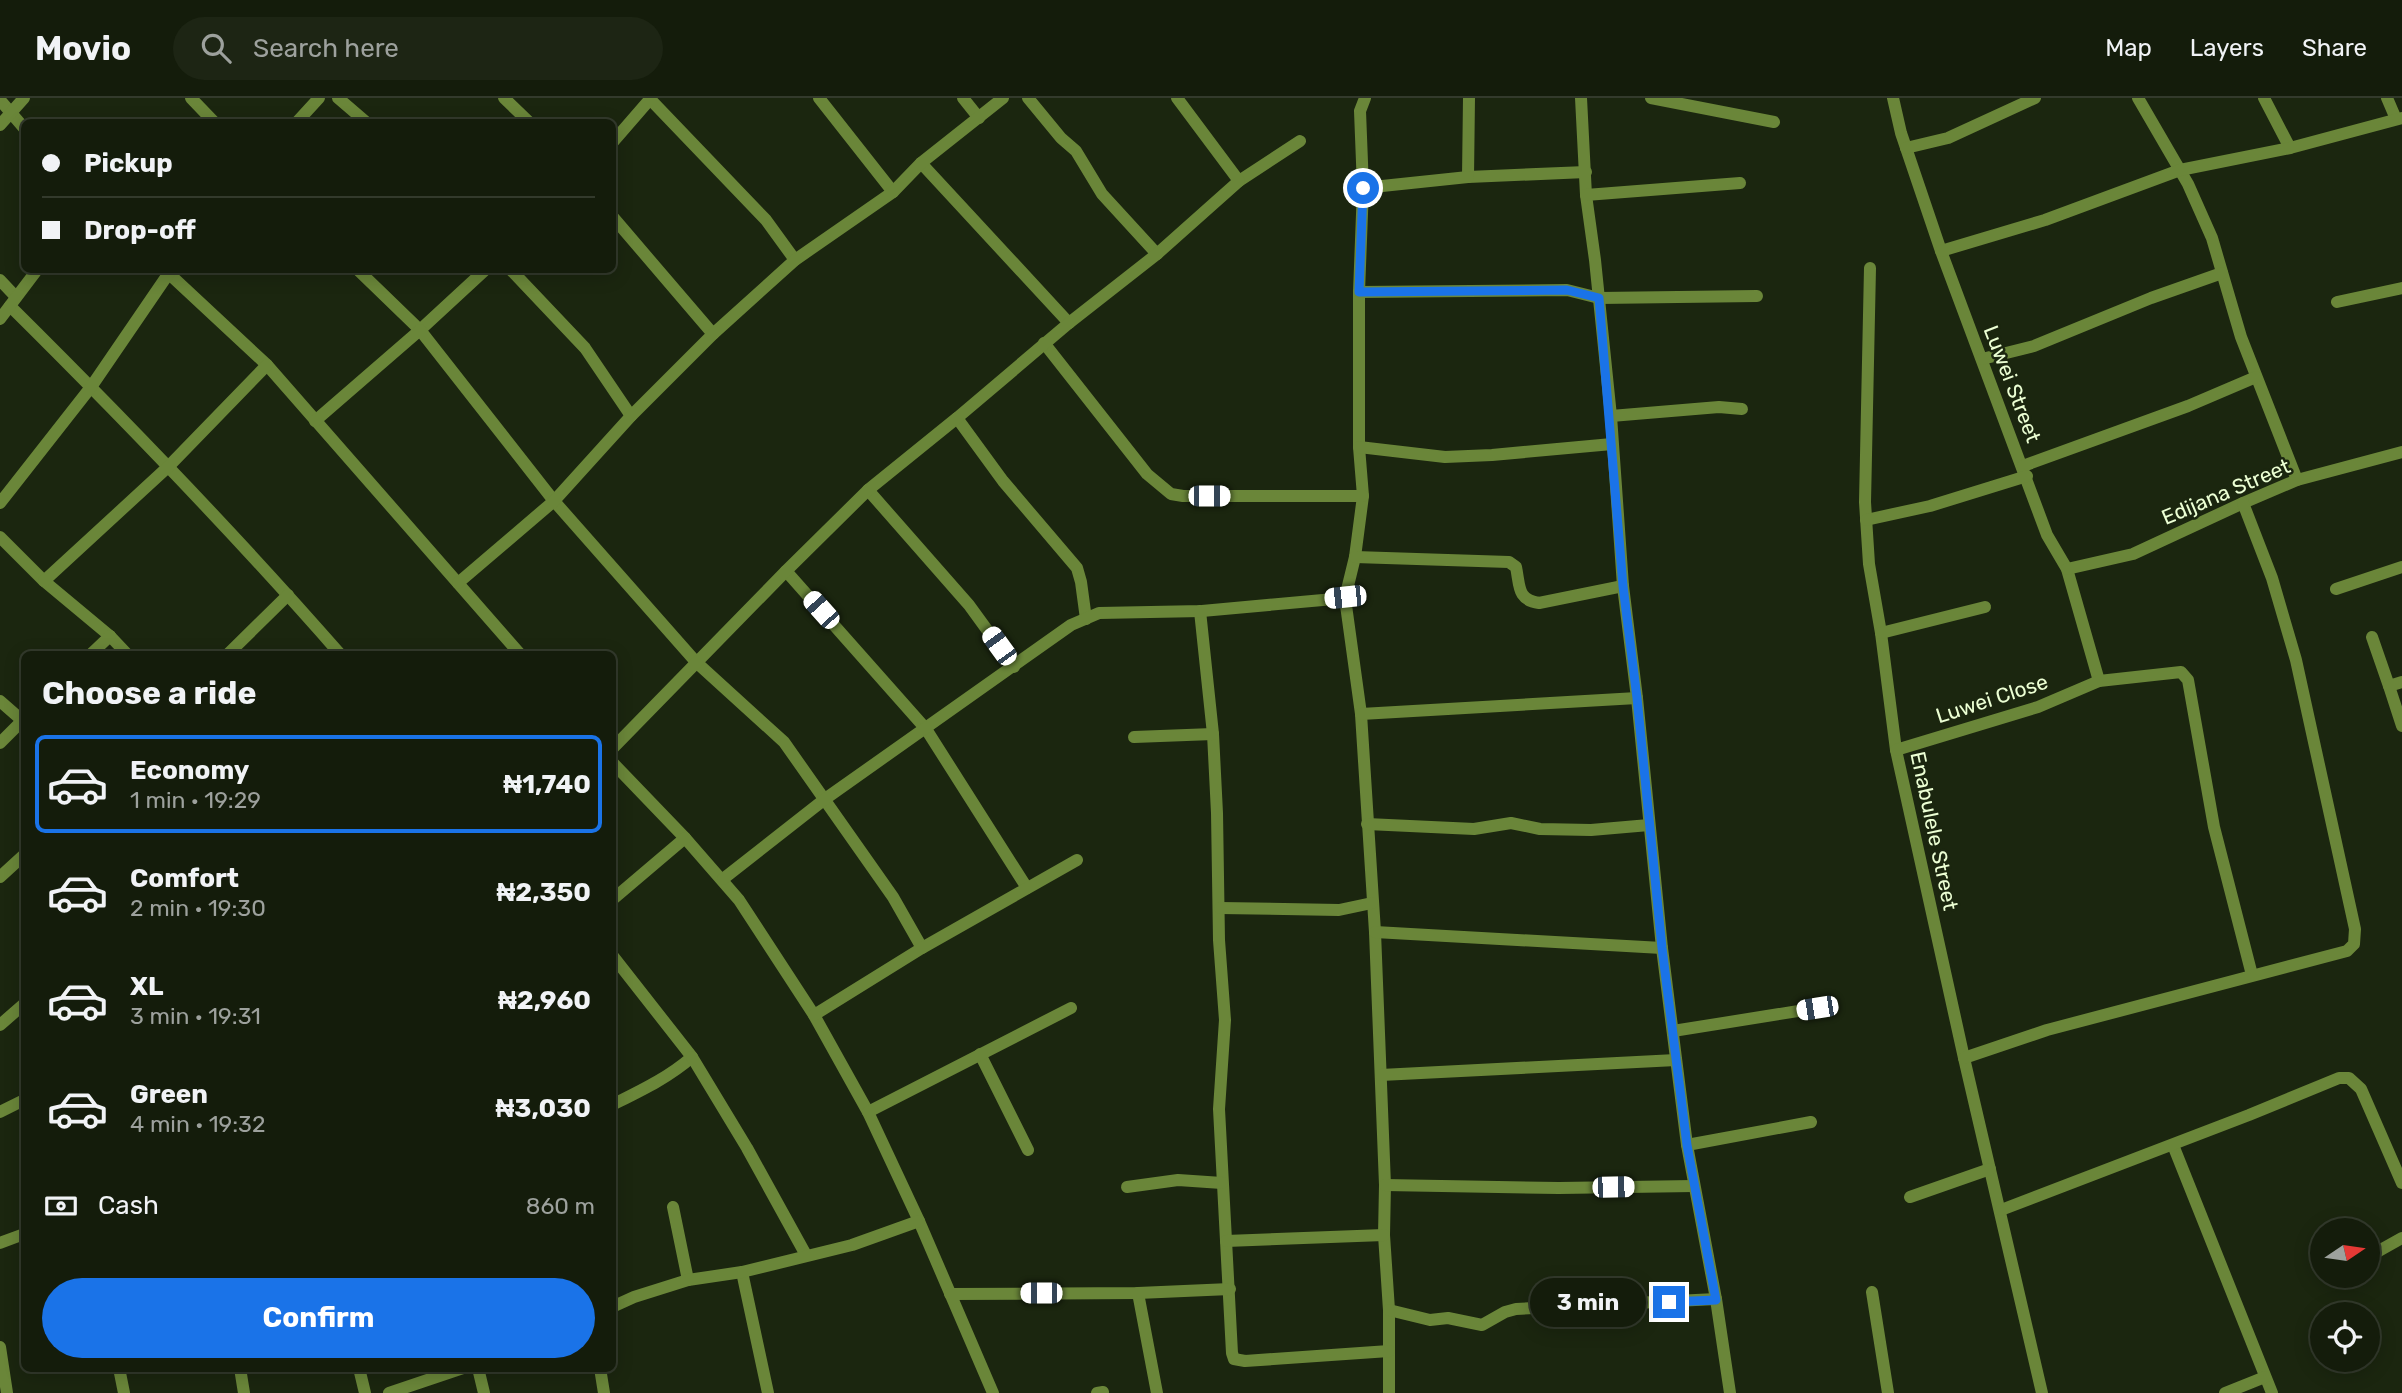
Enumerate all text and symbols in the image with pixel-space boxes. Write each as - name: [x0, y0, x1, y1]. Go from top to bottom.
- search box: [173, 17, 663, 80]
- text: Movio: [35, 29, 131, 68]
- icon: search: [197, 29, 235, 67]
- text: Search here: [253, 33, 399, 64]
- text: Map: [2105, 34, 2152, 62]
- text: Layers: [2190, 34, 2264, 62]
- text: Share: [2302, 34, 2367, 62]
- text: Pickup: [84, 148, 173, 179]
- route start: [1347, 172, 1379, 204]
- text: Drop-off: [84, 215, 196, 246]
- street label: Luwei Street: [1979, 322, 2046, 446]
- street label: Edijana Street: [2158, 453, 2294, 530]
- car: [1189, 486, 1231, 507]
- car: [1324, 584, 1367, 610]
- car: [800, 587, 843, 633]
- car: [979, 623, 1020, 669]
- street label: Luwei Close: [1933, 669, 2051, 728]
- text: Choose a ride: [42, 674, 256, 712]
- street label: Enabulele Street: [1905, 749, 1964, 913]
- icon: car: [46, 753, 109, 816]
- text: Economy: [130, 755, 249, 786]
- text: ₦1,740: [503, 769, 591, 800]
- text: 1 min · 19:29: [130, 786, 261, 814]
- icon: car: [46, 861, 109, 924]
- text: Comfort: [130, 863, 239, 894]
- text: ₦2,350: [496, 877, 591, 908]
- text: 2 min · 19:30: [130, 894, 266, 922]
- icon: car: [46, 969, 109, 1032]
- text: XL: [130, 971, 163, 1002]
- text: ₦2,960: [498, 985, 591, 1016]
- car: [1795, 994, 1840, 1022]
- text: 3 min · 19:31: [130, 1002, 261, 1030]
- icon: car: [46, 1077, 109, 1140]
- text: Green: [130, 1079, 208, 1110]
- text: ₦3,030: [496, 1093, 591, 1124]
- text: 4 min · 19:32: [130, 1110, 265, 1138]
- car: [1592, 1176, 1635, 1198]
- icon: cash: [42, 1187, 80, 1225]
- text: Cash: [98, 1190, 159, 1221]
- text: 860 m: [526, 1192, 595, 1220]
- north arrow: [2310, 1218, 2380, 1288]
- map controls: [2310, 1218, 2380, 1372]
- button: Confirm: [42, 1278, 595, 1358]
- callout: 3 min: [1529, 1278, 1644, 1326]
- car: [1021, 1283, 1063, 1304]
- route end: [1653, 1286, 1685, 1318]
- text: 3 min: [1557, 1288, 1619, 1316]
- button: locate: [2310, 1302, 2380, 1372]

